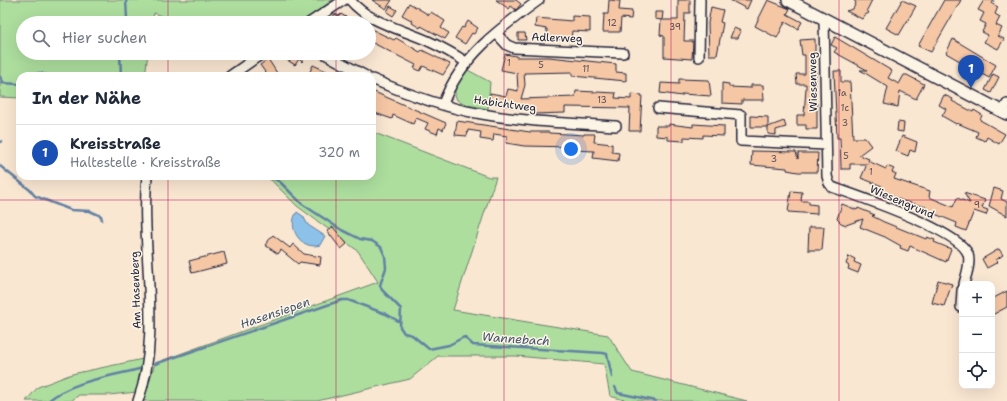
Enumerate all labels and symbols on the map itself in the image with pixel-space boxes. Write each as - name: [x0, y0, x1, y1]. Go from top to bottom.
- house number: 12: [607, 17, 617, 29]
- house number: 39: [669, 21, 681, 33]
- street label: Adlerweg: [531, 30, 583, 46]
- street label: Wiesenweg: [805, 52, 821, 112]
- pin: 1: [958, 55, 984, 88]
- house number: 1: [507, 57, 511, 69]
- house number: 5: [538, 59, 544, 71]
- house number: 11: [582, 63, 590, 75]
- house number: 1a: [837, 87, 847, 99]
- street label: Habichtweg: [473, 92, 538, 116]
- house number: 13: [597, 94, 607, 106]
- house number: 1c: [841, 102, 850, 114]
- house number: 3: [842, 117, 848, 129]
- your location: [561, 139, 581, 159]
- house number: 5: [843, 150, 849, 162]
- house number: 3: [771, 153, 777, 165]
- house number: 1: [869, 166, 873, 178]
- street label: Wiesengrund: [867, 182, 937, 222]
- house number: 9: [974, 199, 980, 211]
- street label: Am Hasenberg: [127, 251, 145, 329]
- water label: Hasensiepen: [238, 294, 312, 332]
- water label: Wannebach: [482, 329, 550, 349]

